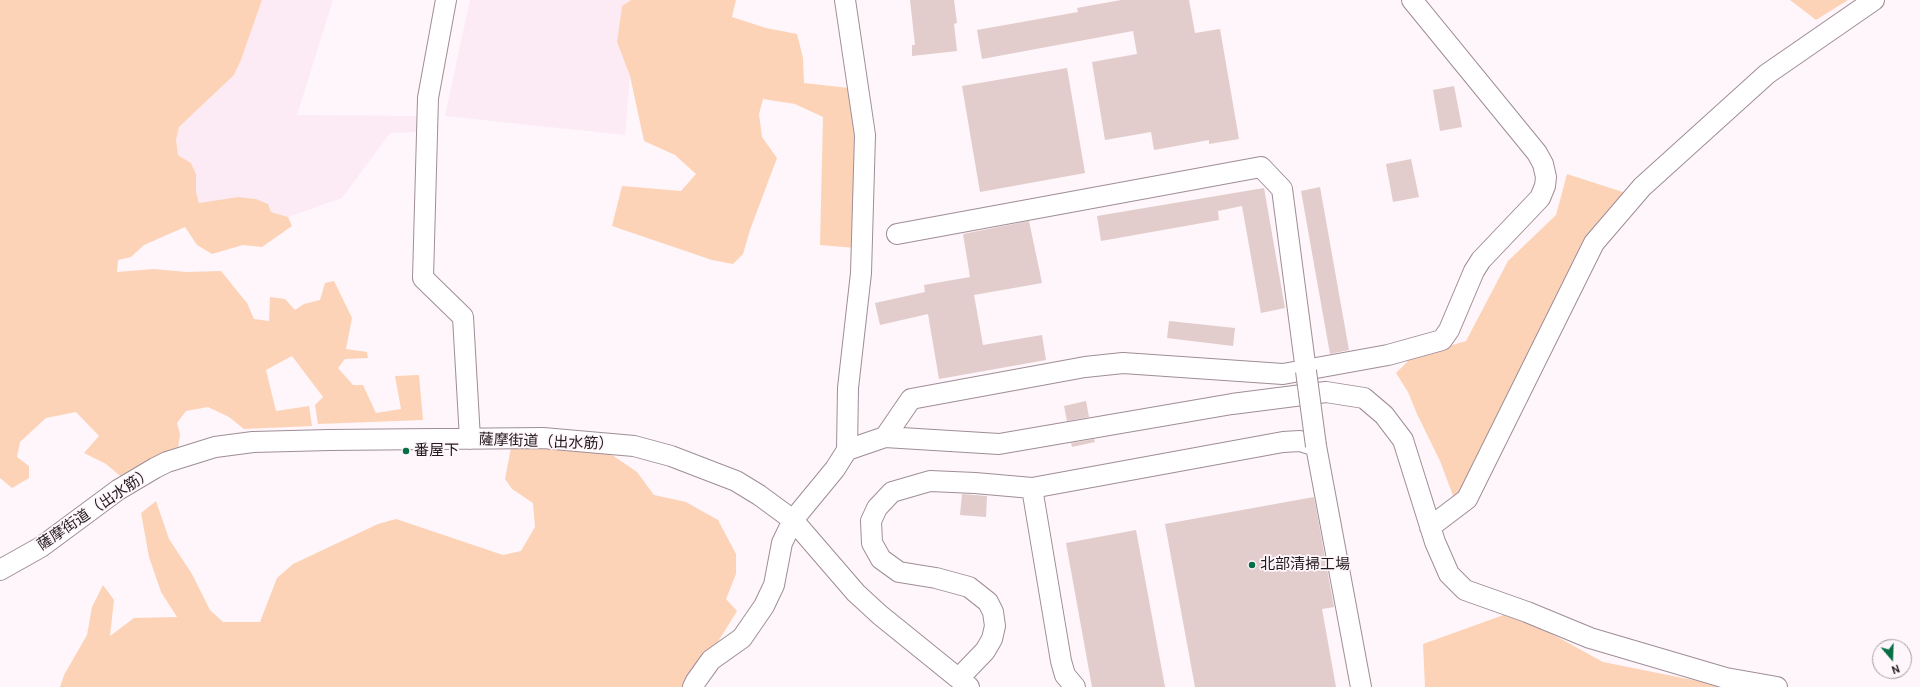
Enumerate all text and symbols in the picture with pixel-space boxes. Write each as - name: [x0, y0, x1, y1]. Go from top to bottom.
- street label: 薩摩街道（出水筋）: [478, 431, 614, 453]
- place label: 番屋下: [414, 442, 459, 460]
- marker: 番屋下: [401, 446, 411, 456]
- street label: 薩摩街道（出水筋）: [34, 464, 156, 554]
- place label: 北部清掃工場: [1260, 556, 1350, 574]
- marker: 北部清掃工場: [1247, 560, 1257, 570]
- north arrow: [1872, 639, 1912, 679]
- text: N: [1890, 662, 1902, 677]

